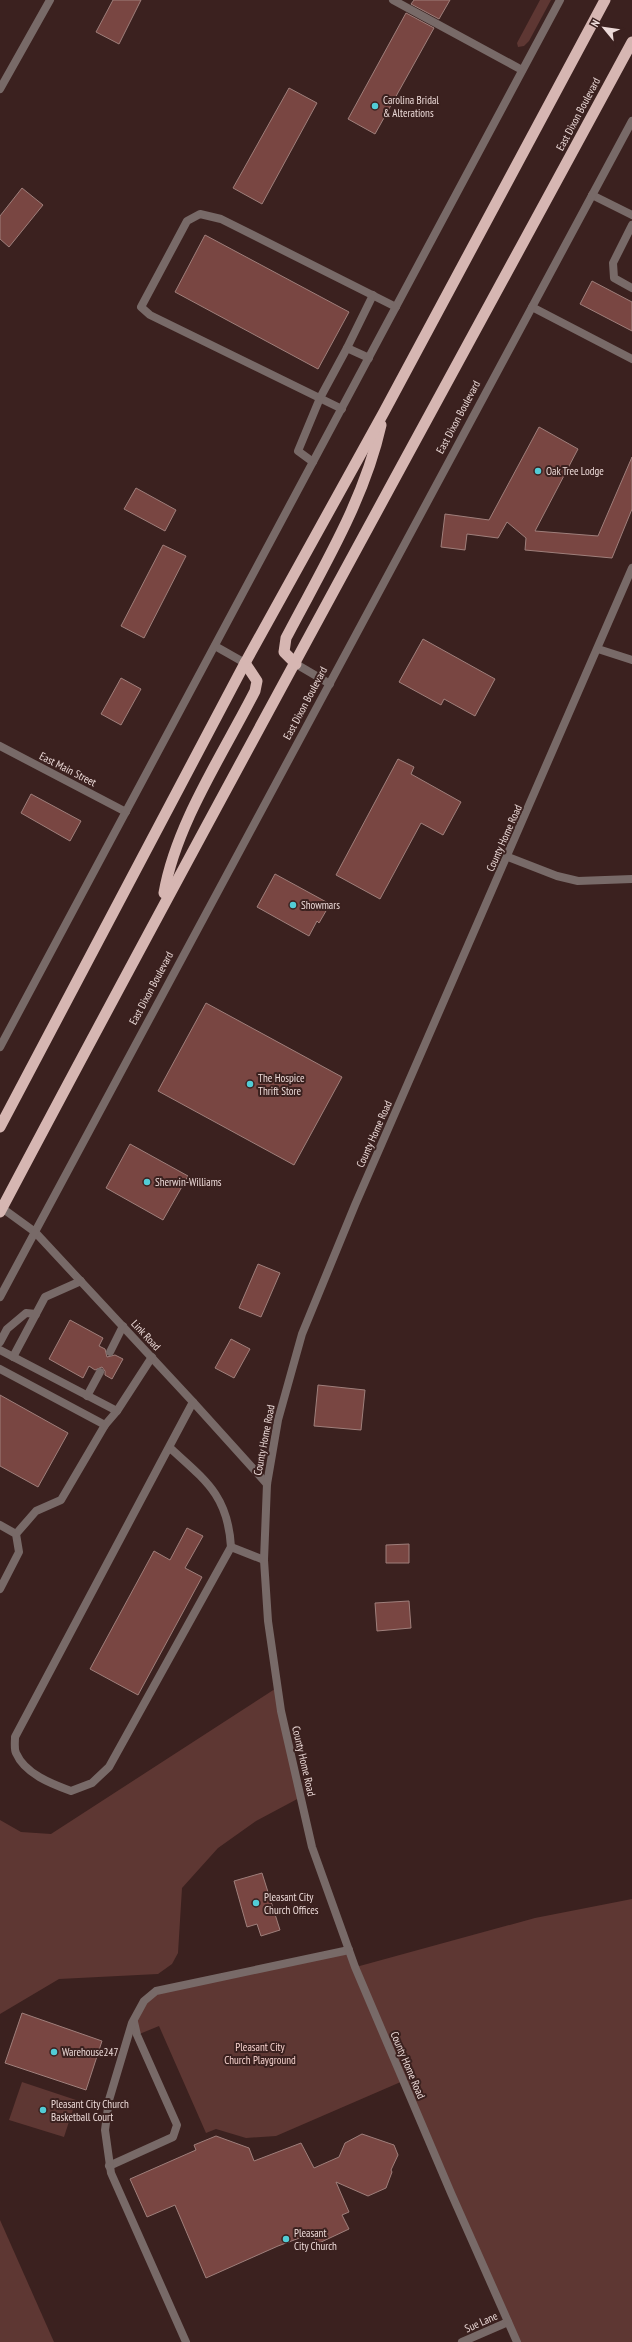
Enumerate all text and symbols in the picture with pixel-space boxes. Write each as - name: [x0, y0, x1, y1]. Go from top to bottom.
- north arrow: [584, 8, 624, 48]
- text: N: [588, 17, 603, 29]
- street label: East Dixon Boulevard: [553, 75, 603, 153]
- place label: Carolina Bridal & Alterations: [383, 93, 439, 120]
- marker: Carolina Bridal & Alterations: [370, 101, 380, 111]
- street label: East Dixon Boulevard: [433, 378, 483, 456]
- place label: Oak Tree Lodge: [546, 464, 604, 478]
- marker: Oak Tree Lodge: [533, 466, 543, 476]
- street label: East Dixon Boulevard: [280, 664, 330, 742]
- street label: East Main Street: [37, 749, 99, 789]
- street label: County Home Road: [483, 802, 525, 874]
- place label: Showmars: [301, 898, 340, 912]
- marker: Showmars: [288, 900, 298, 910]
- street label: East Dixon Boulevard: [126, 949, 176, 1027]
- place label: The Hospice Thrift Store: [258, 1071, 305, 1098]
- marker: The Hospice Thrift Store: [245, 1079, 255, 1089]
- street label: County Home Road: [353, 1098, 395, 1170]
- place label: Sherwin-Williams: [155, 1175, 222, 1189]
- marker: Sherwin-Williams: [142, 1177, 152, 1187]
- street label: Link Road: [128, 1317, 164, 1353]
- street label: County Home Road: [250, 1403, 278, 1477]
- street label: County Home Road: [289, 1725, 319, 1798]
- place label: Pleasant City Church Offices: [264, 1890, 319, 1917]
- marker: Pleasant City Church Offices: [251, 1898, 261, 1908]
- street label: County Home Road: [388, 2029, 429, 2101]
- park label: Pleasant City Church Playground: [224, 2040, 296, 2067]
- place label: Warehouse247: [62, 2045, 119, 2059]
- marker: Warehouse247: [49, 2047, 59, 2057]
- place label: Pleasant City Church Basketball Court: [51, 2097, 129, 2124]
- marker: Pleasant City Church Basketball Court: [38, 2105, 48, 2115]
- place label: Pleasant City Church: [294, 2226, 337, 2253]
- marker: Pleasant City Church: [281, 2234, 291, 2244]
- street label: Sue Lane: [462, 2308, 500, 2335]

